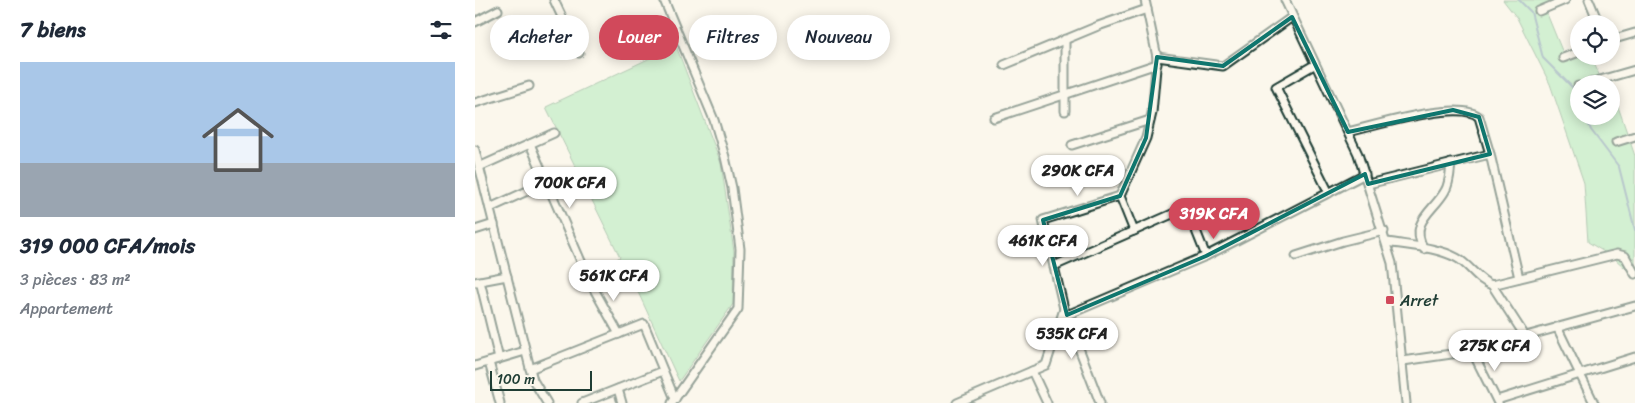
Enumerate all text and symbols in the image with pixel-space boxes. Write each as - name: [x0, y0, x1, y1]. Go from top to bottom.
- text: 7 biens: [20, 11, 86, 49]
- chip: Acheter: [490, 15, 589, 60]
- chip: Louer: [599, 15, 679, 60]
- chip: Filtres: [689, 15, 777, 60]
- chip: Nouveau: [787, 15, 890, 60]
- map controls: [1570, 15, 1620, 125]
- button: locate: [1570, 15, 1620, 65]
- icon: filters: [427, 16, 455, 44]
- button: layers: [1570, 75, 1620, 125]
- icon: home: [193, 95, 283, 185]
- pin: 290K CFA: [1026, 154, 1130, 197]
- text: 290K CFA: [1042, 156, 1114, 185]
- pin: 700K CFA: [518, 166, 622, 209]
- text: 700K CFA: [534, 168, 606, 197]
- pin: 319K CFA: [1162, 198, 1266, 240]
- text: 319K CFA: [1180, 199, 1248, 228]
- pin: 461K CFA: [991, 224, 1095, 267]
- text: 461K CFA: [1008, 226, 1078, 255]
- text: 319 000 CFA/mois: [20, 227, 195, 265]
- pin: 561K CFA: [562, 260, 666, 302]
- text: 561K CFA: [580, 261, 648, 290]
- text: 3 pièces · 83 m²: [20, 265, 131, 294]
- place label: Arret: [1399, 286, 1439, 315]
- text: Appartement: [20, 294, 113, 323]
- marker: Arret: [1384, 294, 1396, 306]
- pin: 535K CFA: [1020, 318, 1124, 360]
- text: 535K CFA: [1036, 319, 1108, 348]
- pin: 275K CFA: [1443, 330, 1547, 372]
- text: 275K CFA: [1459, 331, 1531, 360]
- text: 100 m: [497, 367, 535, 392]
- scale bar: [490, 368, 593, 391]

